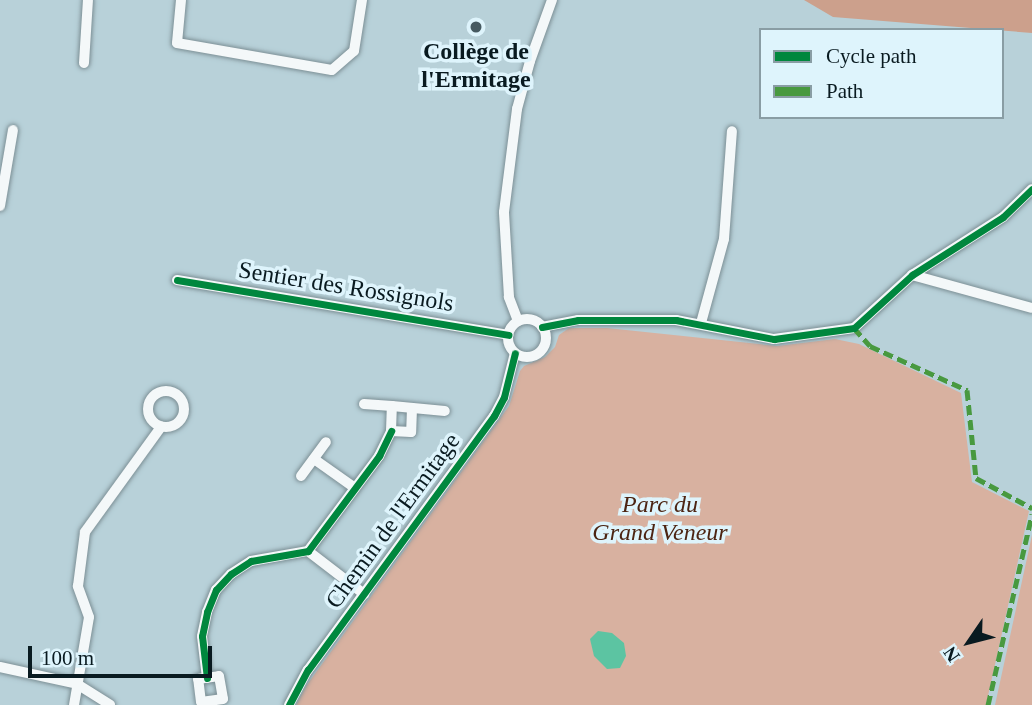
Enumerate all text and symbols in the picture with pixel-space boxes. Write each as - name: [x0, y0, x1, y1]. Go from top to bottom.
- marker: Collège de l'Ermitage: [468, 19, 484, 35]
- legend: [759, 28, 1004, 119]
- place label: Collège de l'Ermitage: [421, 38, 531, 94]
- text: Cycle path: [826, 44, 916, 68]
- text: Path: [826, 79, 863, 103]
- street label: Sentier des Rossignols: [236, 256, 456, 318]
- street label: Chemin de l'Ermitage: [320, 428, 466, 614]
- park label: Parc du Grand Veneur: [592, 491, 728, 547]
- north arrow: [934, 607, 1004, 677]
- scale bar: [32, 632, 215, 676]
- text: N: [939, 643, 964, 666]
- text: 100 m: [41, 646, 94, 670]

